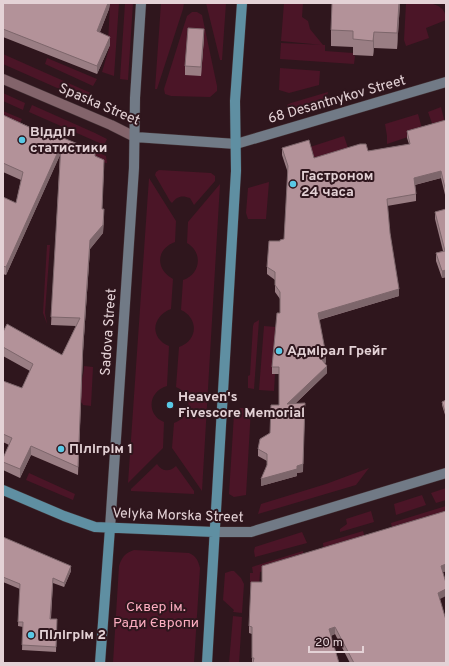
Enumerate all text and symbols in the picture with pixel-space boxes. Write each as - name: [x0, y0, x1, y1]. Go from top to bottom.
- street label: 68 Desantnykov Street: [266, 72, 408, 128]
- street label: Spaska Street: [56, 80, 142, 130]
- place label: Відділ статистики: [30, 124, 107, 157]
- marker: Відділ статистики: [17, 135, 27, 145]
- place label: Гастроном 24 часа: [301, 168, 373, 201]
- marker: Гастроном 24 часа: [288, 179, 298, 189]
- street label: Sadova Street: [97, 288, 121, 376]
- place label: Адмірал Грейг: [287, 343, 388, 360]
- marker: Адмірал Грейг: [274, 346, 284, 356]
- place label: Heaven's Fivescore Memorial: [178, 389, 305, 422]
- marker: Heaven's Fivescore Memorial: [165, 400, 175, 410]
- place label: Пілігрім 1: [69, 441, 133, 458]
- marker: Пілігрім 1: [56, 444, 66, 454]
- street label: Velyka Morska Street: [112, 505, 244, 527]
- park label: Сквер ім. Ради Європи: [113, 599, 199, 632]
- place label: Пілігрім 2: [39, 627, 106, 644]
- scale bar: [309, 628, 363, 654]
- marker: Пілігрім 2: [26, 630, 36, 640]
- text: 20 m: [315, 635, 343, 651]

